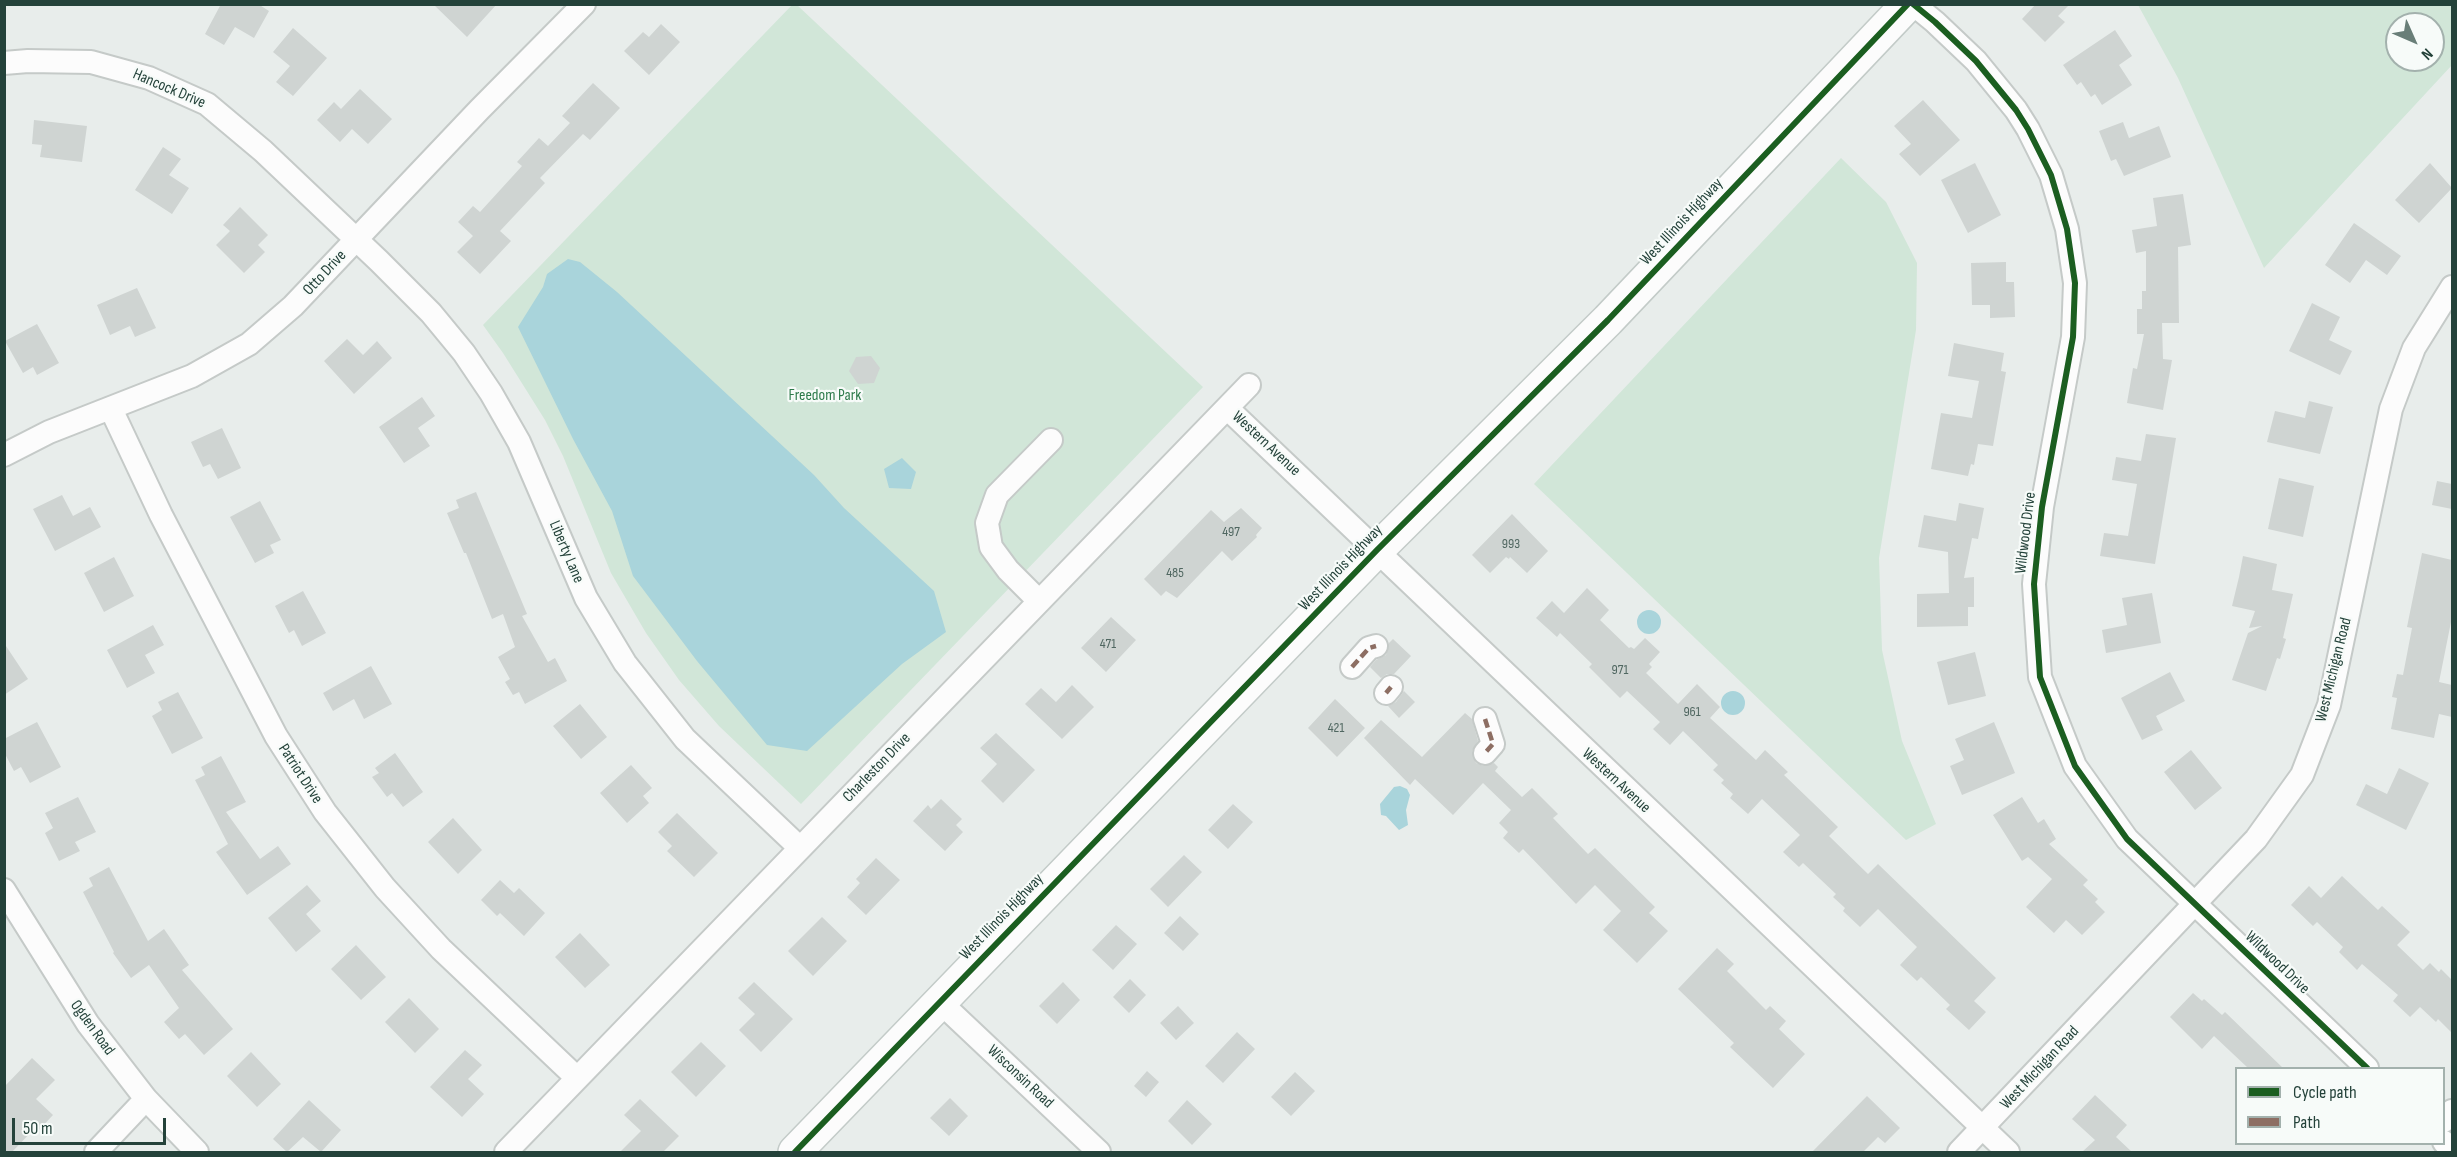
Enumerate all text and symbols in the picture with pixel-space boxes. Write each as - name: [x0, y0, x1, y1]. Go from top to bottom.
- north arrow: [2385, 12, 2445, 72]
- text: N: [2417, 44, 2436, 63]
- street label: Hancock Drive: [130, 65, 208, 113]
- street label: West Illinois Highway: [1637, 174, 1727, 270]
- street label: Otto Drive: [299, 246, 351, 300]
- park label: Freedom Park: [789, 386, 861, 406]
- street label: Western Avenue: [1228, 407, 1304, 481]
- street label: Wildwood Drive: [2011, 491, 2041, 575]
- street label: Liberty Lane: [544, 518, 588, 586]
- street label: West Illinois Highway: [1295, 521, 1387, 615]
- house number: 497: [1222, 524, 1240, 540]
- house number: 993: [1502, 536, 1520, 552]
- house number: 485: [1166, 565, 1184, 581]
- street label: West Michigan Road: [2312, 616, 2356, 724]
- house number: 471: [1100, 636, 1116, 652]
- house number: 971: [1612, 662, 1628, 678]
- house number: 961: [1683, 704, 1701, 720]
- house number: 421: [1328, 720, 1344, 736]
- street label: Charleston Drive: [839, 729, 915, 807]
- street label: Patriot Drive: [274, 741, 326, 807]
- street label: Western Avenue: [1578, 744, 1654, 818]
- street label: West Illinois Highway: [956, 870, 1048, 964]
- street label: Wildwood Drive: [2241, 927, 2313, 999]
- street label: Ogden Road: [66, 997, 118, 1059]
- street label: West Michigan Road: [1997, 1022, 2083, 1114]
- street label: Wisconsin Road: [983, 1041, 1057, 1113]
- legend: [2235, 1067, 2445, 1145]
- text: Cycle path: [2293, 1082, 2357, 1103]
- scale bar: [15, 1106, 170, 1144]
- text: Path: [2293, 1112, 2321, 1133]
- text: 50 m: [23, 1118, 53, 1139]

